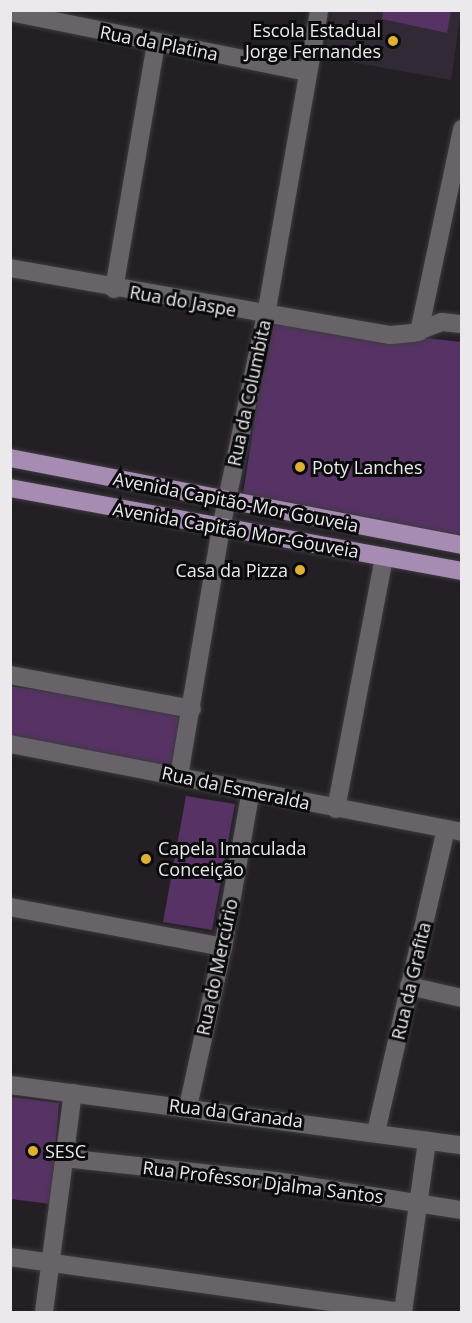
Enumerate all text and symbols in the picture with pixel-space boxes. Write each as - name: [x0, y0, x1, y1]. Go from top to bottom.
- place label: Escola Estadual Jorge Fernandes: [245, 20, 381, 63]
- street label: Rua da Platina: [98, 21, 220, 65]
- marker: Escola Estadual Jorge Fernandes: [386, 34, 400, 48]
- street label: Rua do Jaspe: [128, 281, 238, 321]
- street label: Rua da Columbita: [223, 318, 275, 468]
- place label: Poty Lanches: [312, 456, 423, 478]
- marker: Poty Lanches: [293, 460, 307, 474]
- street label: Avenida Capitão-Mor Gouveia: [112, 468, 360, 536]
- street label: Avenida Capitão Mor-Gouveia: [111, 498, 361, 562]
- place label: Casa da Pizza: [175, 559, 288, 581]
- marker: Casa da Pizza: [293, 563, 307, 577]
- street label: Rua da Esmeralda: [160, 762, 312, 814]
- place label: Capela Imaculada Conceição: [158, 838, 307, 880]
- marker: Capela Imaculada Conceição: [139, 852, 153, 866]
- street label: Rua do Mercúrio: [192, 897, 242, 1037]
- street label: Rua da Grafita: [387, 920, 435, 1042]
- street label: Rua da Granada: [168, 1094, 304, 1132]
- place label: SESC: [45, 1140, 86, 1162]
- marker: SESC: [26, 1144, 40, 1158]
- street label: Rua Professor Djalma Santos: [141, 1157, 385, 1207]

